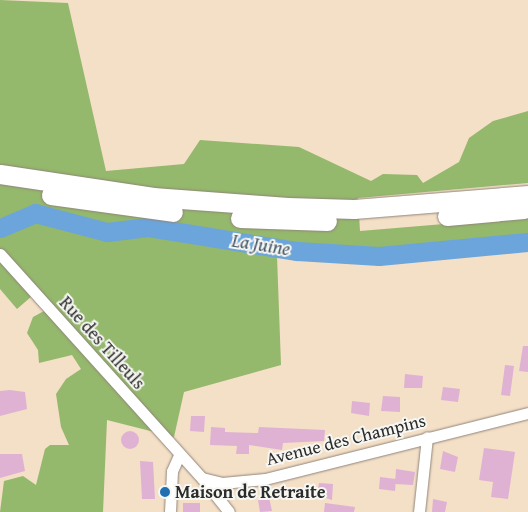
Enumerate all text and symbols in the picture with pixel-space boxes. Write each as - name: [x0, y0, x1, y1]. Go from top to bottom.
- water label: La Juine: [230, 229, 292, 261]
- street label: Rue des Tilleuls: [55, 292, 149, 394]
- street label: Avenue des Champins: [264, 410, 428, 470]
- place label: Maison de Retraite: [175, 481, 326, 503]
- marker: Maison de Retraite: [159, 486, 171, 498]

